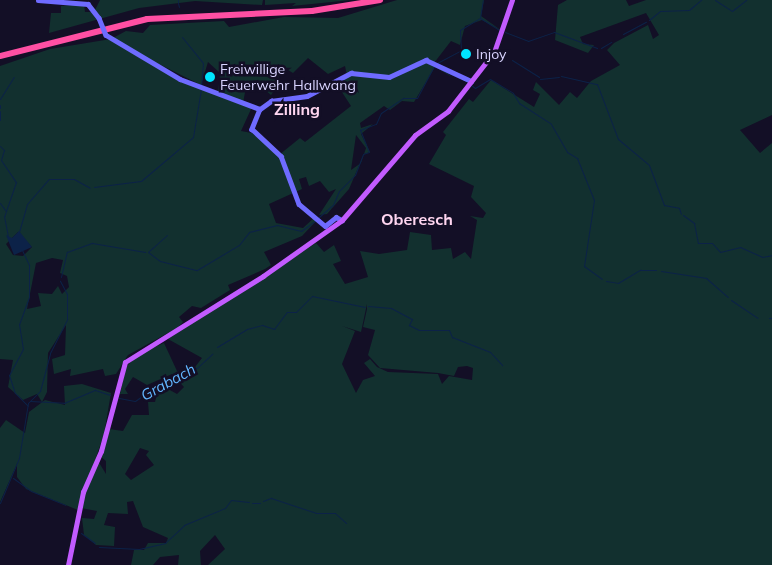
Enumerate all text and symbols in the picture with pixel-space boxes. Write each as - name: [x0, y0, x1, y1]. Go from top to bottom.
- place label: Injoy: [476, 46, 506, 62]
- marker: Injoy: [460, 48, 472, 60]
- place label: Freiwillige Feuerwehr Hallwang: [220, 61, 356, 94]
- marker: Freiwillige Feuerwehr Hallwang: [204, 71, 216, 83]
- district label: Zilling: [274, 99, 320, 119]
- district label: Oberesch: [381, 209, 453, 229]
- water label: Grabach: [138, 360, 198, 404]

